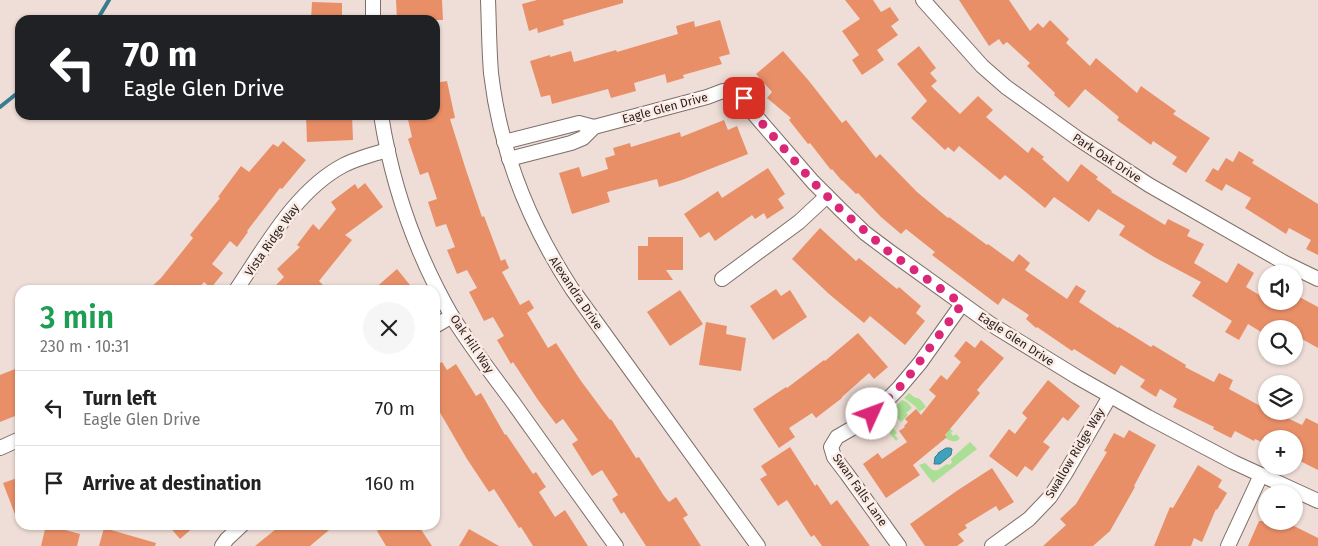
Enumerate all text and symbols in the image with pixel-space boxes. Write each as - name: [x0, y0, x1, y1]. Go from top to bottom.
- text: 70 m: [123, 33, 197, 75]
- icon: left: [40, 35, 105, 100]
- text: Eagle Glen Drive: [123, 75, 284, 102]
- pin: [723, 77, 765, 119]
- icon: arrive: [730, 84, 758, 112]
- street label: Eagle Glen Drive: [621, 90, 709, 126]
- street label: Park Oak Drive: [1070, 131, 1144, 185]
- street label: Vista Ridge Way: [242, 201, 302, 279]
- street label: Alexandra Drive: [546, 254, 606, 332]
- map controls: [1258, 265, 1303, 530]
- button: sound: [1258, 265, 1303, 310]
- text: 3 min: [40, 300, 114, 336]
- button: close: [363, 302, 415, 354]
- street label: Eagle Glen Drive: [975, 309, 1057, 369]
- street label: Oak Hill Way: [447, 312, 497, 376]
- button: search: [1258, 320, 1303, 365]
- text: 230 m · 10:31: [40, 337, 129, 356]
- button: layers: [1258, 375, 1303, 420]
- text: Turn left: [83, 387, 157, 410]
- position arrow: [845, 387, 897, 439]
- icon: left: [40, 394, 68, 422]
- text: 70 m: [375, 397, 415, 420]
- street label: Swallow Ridge Way: [1043, 405, 1107, 501]
- text: Eagle Glen Drive: [83, 410, 200, 429]
- button: +: [1258, 430, 1303, 475]
- street label: Swan Falls Lane: [830, 451, 890, 529]
- icon: arrive: [40, 469, 68, 497]
- text: Arrive at destination: [83, 472, 262, 495]
- text: 160 m: [365, 472, 415, 495]
- button: −: [1258, 485, 1303, 530]

